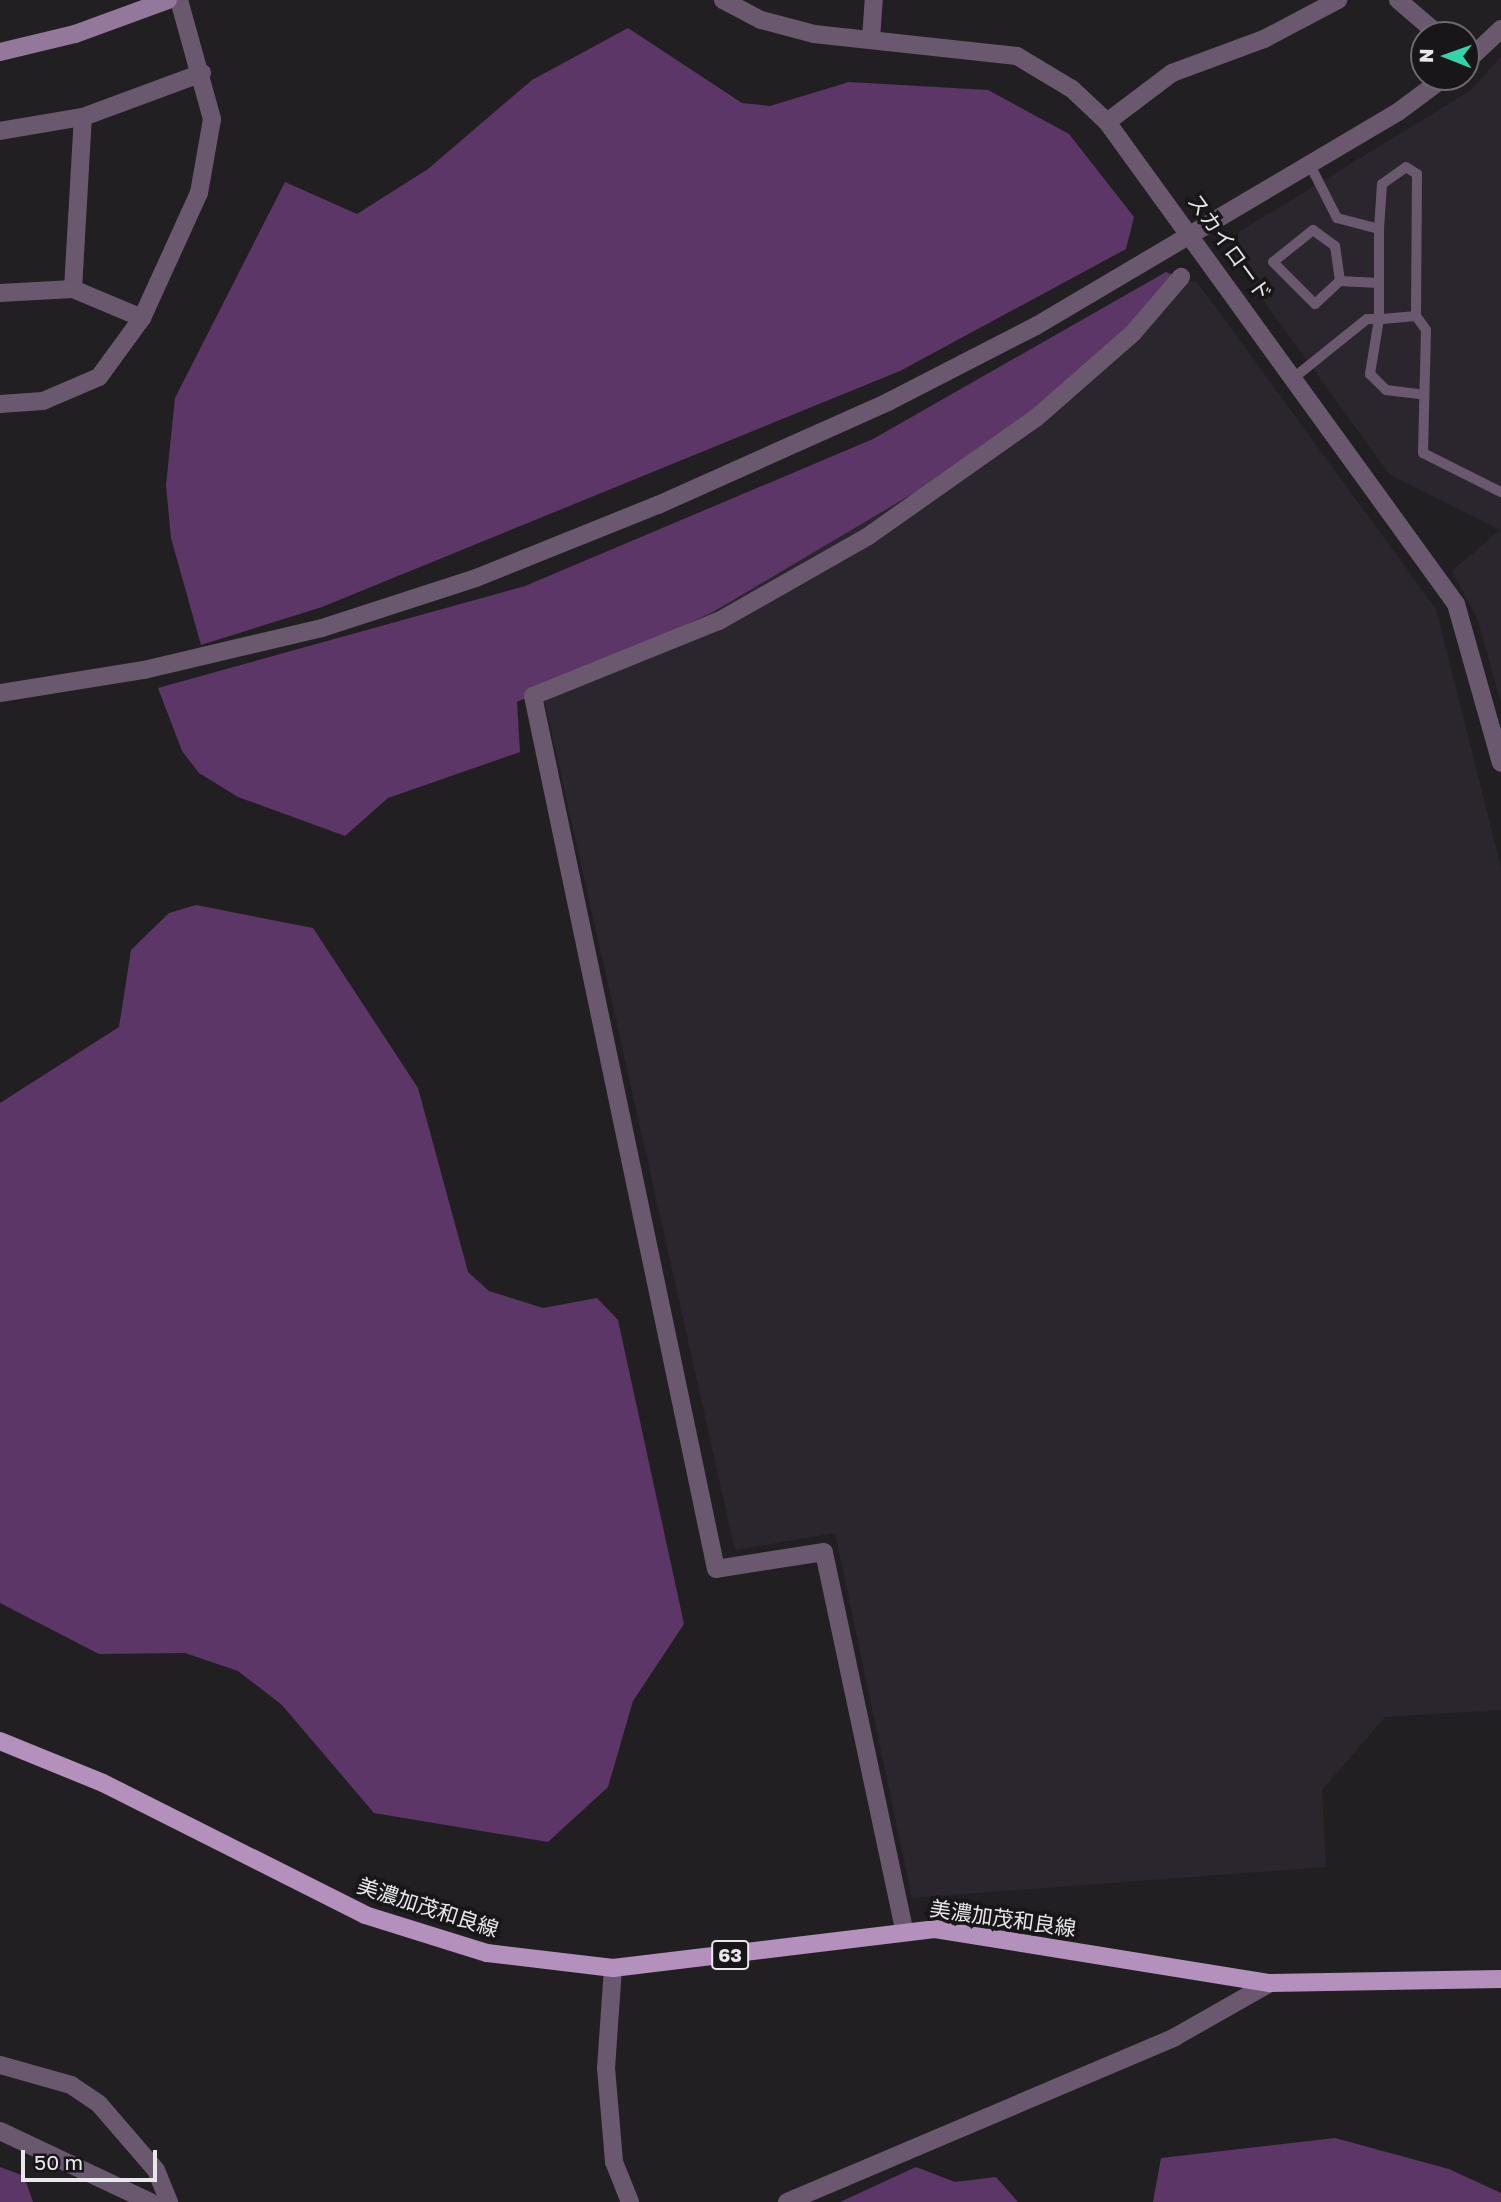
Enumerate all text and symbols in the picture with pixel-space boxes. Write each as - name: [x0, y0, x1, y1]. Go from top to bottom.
- north arrow: [1410, 21, 1480, 91]
- text: N: [1414, 48, 1437, 63]
- street label: スカイロード: [1183, 189, 1277, 305]
- street label: 美濃加茂和良線: [354, 1872, 502, 1942]
- street label: 美濃加茂和良線: [928, 1895, 1078, 1941]
- road number: 63: [711, 1940, 749, 1970]
- scale bar: [24, 2136, 161, 2180]
- text: 50 m: [34, 2149, 83, 2175]

